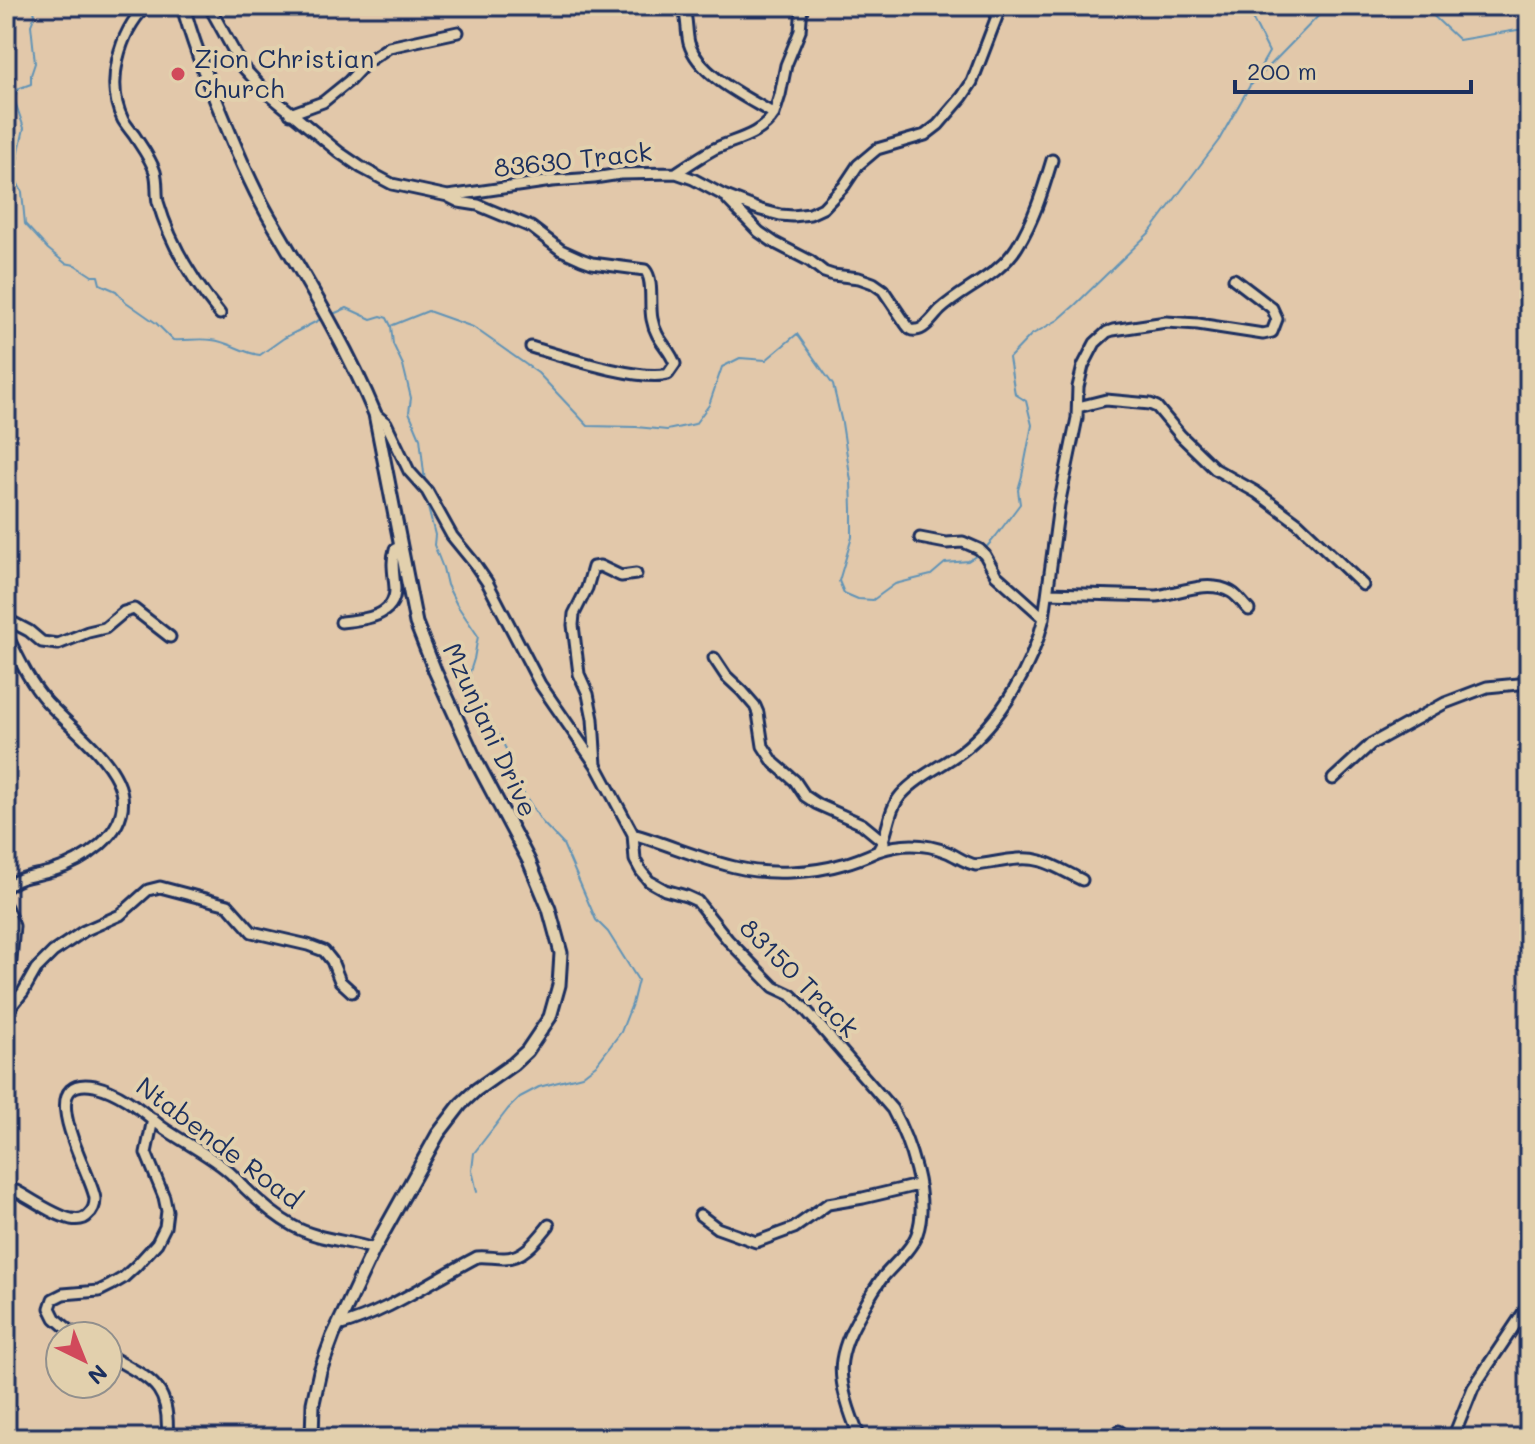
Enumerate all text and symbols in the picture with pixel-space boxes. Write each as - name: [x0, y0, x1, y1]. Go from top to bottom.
- place label: Zion Christian Church: [194, 41, 374, 105]
- scale bar: [1235, 44, 1471, 94]
- text: 200 m: [1247, 55, 1317, 86]
- marker: Zion Christian Church: [169, 65, 187, 83]
- street label: 83630 Track: [492, 134, 654, 184]
- street label: Mzunjani Drive: [436, 637, 546, 822]
- street label: 83150 Track: [733, 910, 867, 1044]
- street label: Ntabende Road: [130, 1069, 310, 1216]
- north arrow: [44, 1320, 124, 1400]
- text: N: [82, 1359, 114, 1391]

